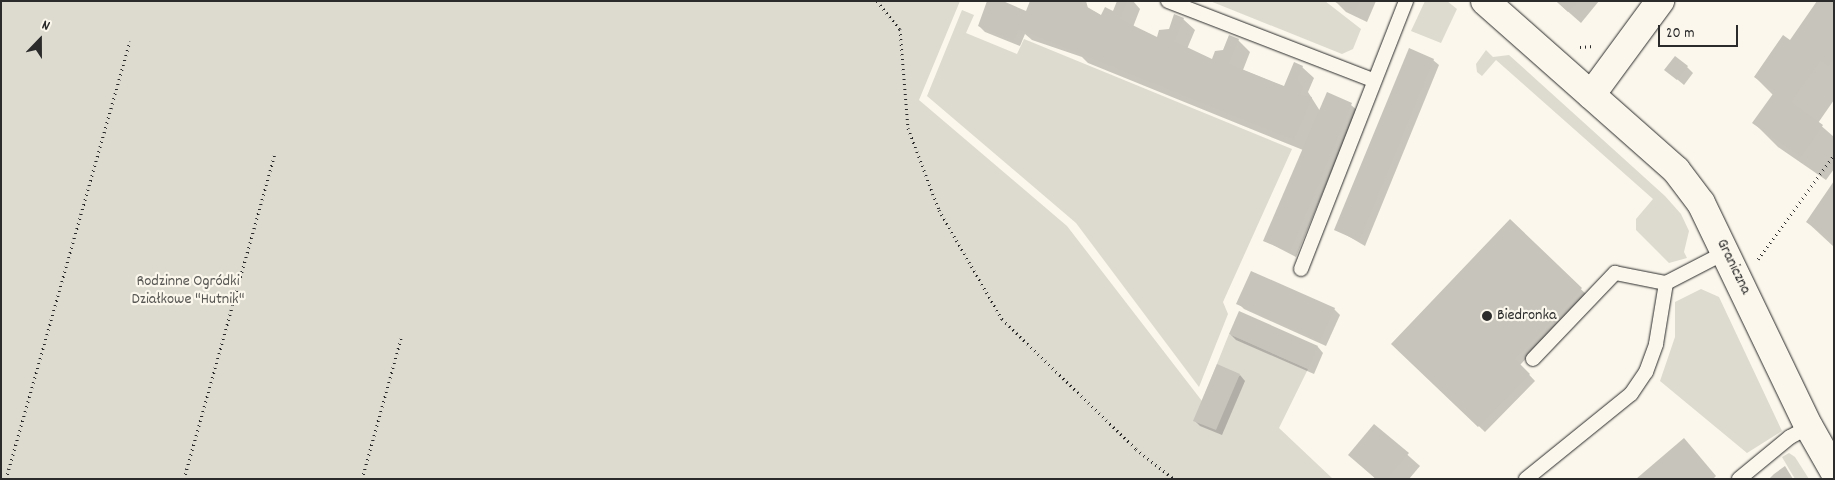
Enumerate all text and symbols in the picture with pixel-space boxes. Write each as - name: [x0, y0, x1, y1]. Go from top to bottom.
- north arrow: [15, 15, 65, 65]
- scale bar: [1660, 15, 1740, 47]
- text: N: [39, 16, 53, 37]
- text: 20 m: [1666, 23, 1694, 45]
- street label: Graniczna: [1711, 236, 1755, 298]
- park label: Rodzinne Ogródki Działkowe "Hutnik": [132, 272, 244, 310]
- place label: Biedronka: [1497, 306, 1557, 326]
- marker: Biedronka: [1481, 310, 1493, 322]

